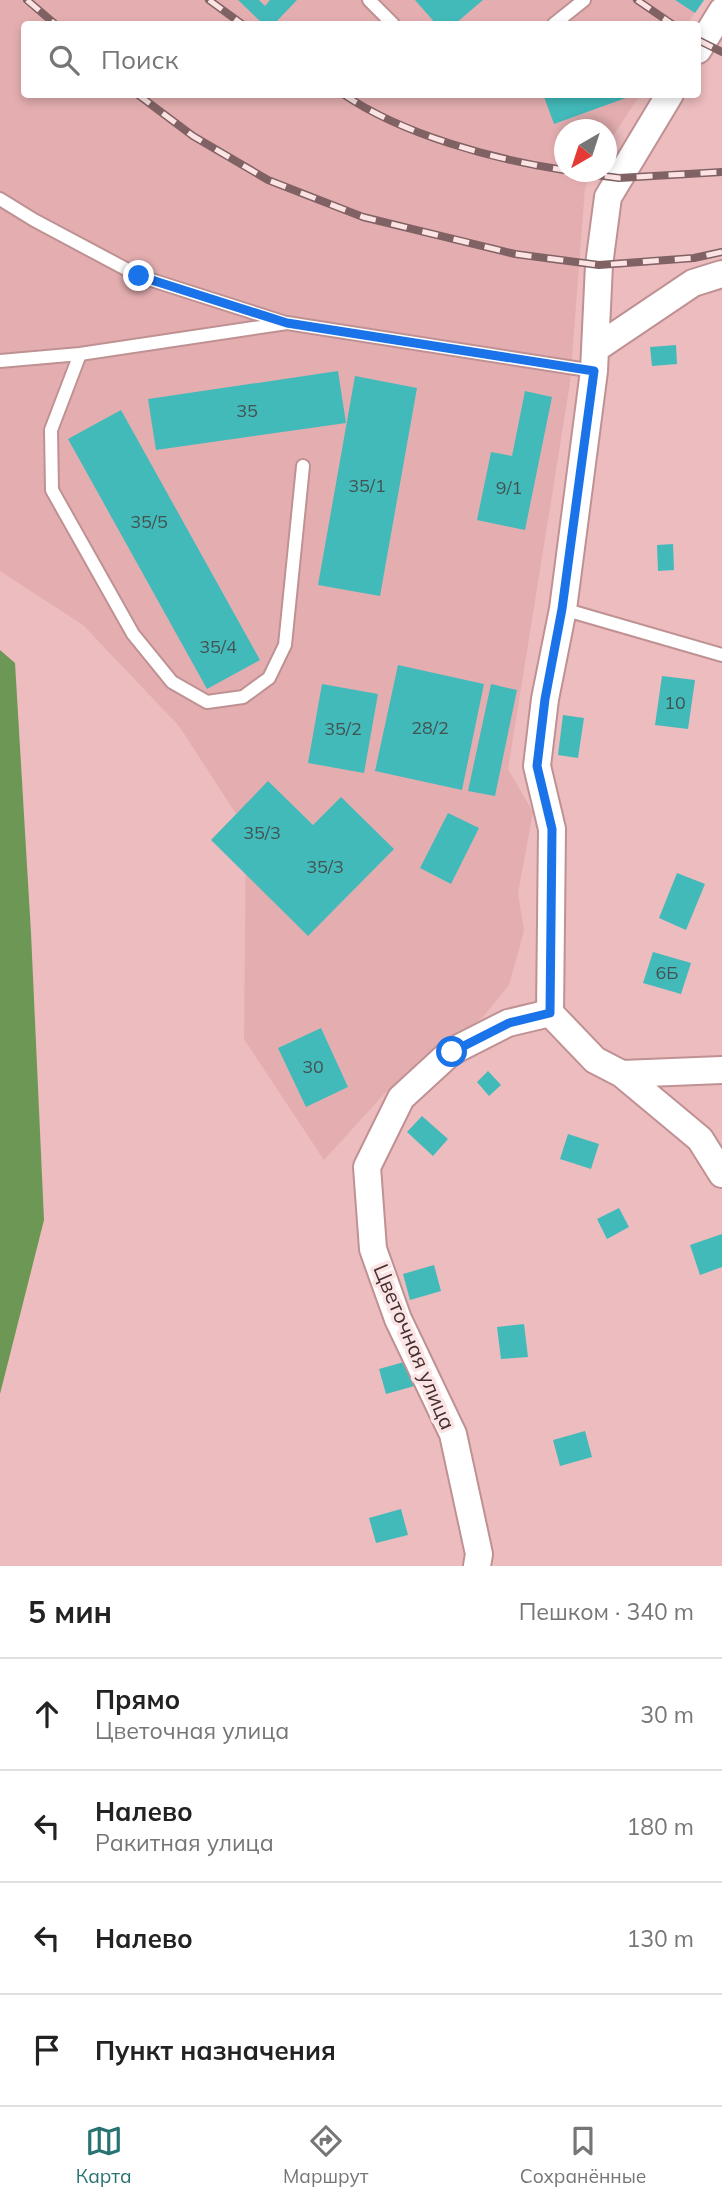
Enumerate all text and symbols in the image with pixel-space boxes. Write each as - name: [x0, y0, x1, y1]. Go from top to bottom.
- search box: [21, 21, 701, 98]
- icon: search: [45, 41, 83, 79]
- text: Поиск: [101, 43, 179, 76]
- north arrow: [554, 119, 617, 182]
- route end: [123, 260, 154, 291]
- house number: 35: [236, 399, 258, 422]
- house number: 35/1: [348, 474, 386, 497]
- house number: 9/1: [496, 476, 522, 499]
- house number: 35/5: [130, 510, 168, 533]
- house number: 35/4: [199, 635, 237, 658]
- house number: 10: [664, 691, 686, 714]
- house number: 28/2: [411, 716, 449, 739]
- house number: 35/2: [324, 717, 362, 740]
- house number: 35/3: [243, 821, 281, 844]
- house number: 35/3: [306, 855, 344, 878]
- house number: 6Б: [656, 961, 679, 984]
- route start: [436, 1036, 467, 1067]
- house number: 30: [302, 1055, 324, 1078]
- street label: Цветочная улица: [368, 1260, 462, 1433]
- text: 5 мин: [28, 1593, 112, 1631]
- text: Пешком · 340 m: [519, 1597, 694, 1626]
- text: Прямо: [95, 1683, 180, 1716]
- icon: ahead: [28, 1695, 66, 1733]
- text: 30 m: [640, 1700, 694, 1729]
- text: Цветочная улица: [95, 1716, 289, 1745]
- text: Налево: [95, 1795, 193, 1828]
- icon: left: [28, 1807, 66, 1845]
- text: 180 m: [626, 1812, 694, 1841]
- text: Ракитная улица: [95, 1828, 274, 1857]
- icon: left: [28, 1919, 66, 1957]
- text: Налево: [95, 1922, 193, 1955]
- text: 130 m: [626, 1924, 694, 1953]
- icon: arrive: [28, 2031, 66, 2069]
- text: Пункт назначения: [95, 2034, 336, 2067]
- tab: Карта: [76, 2122, 132, 2188]
- tab: Маршрут: [283, 2122, 368, 2188]
- tab: Сохранённые: [520, 2122, 646, 2188]

